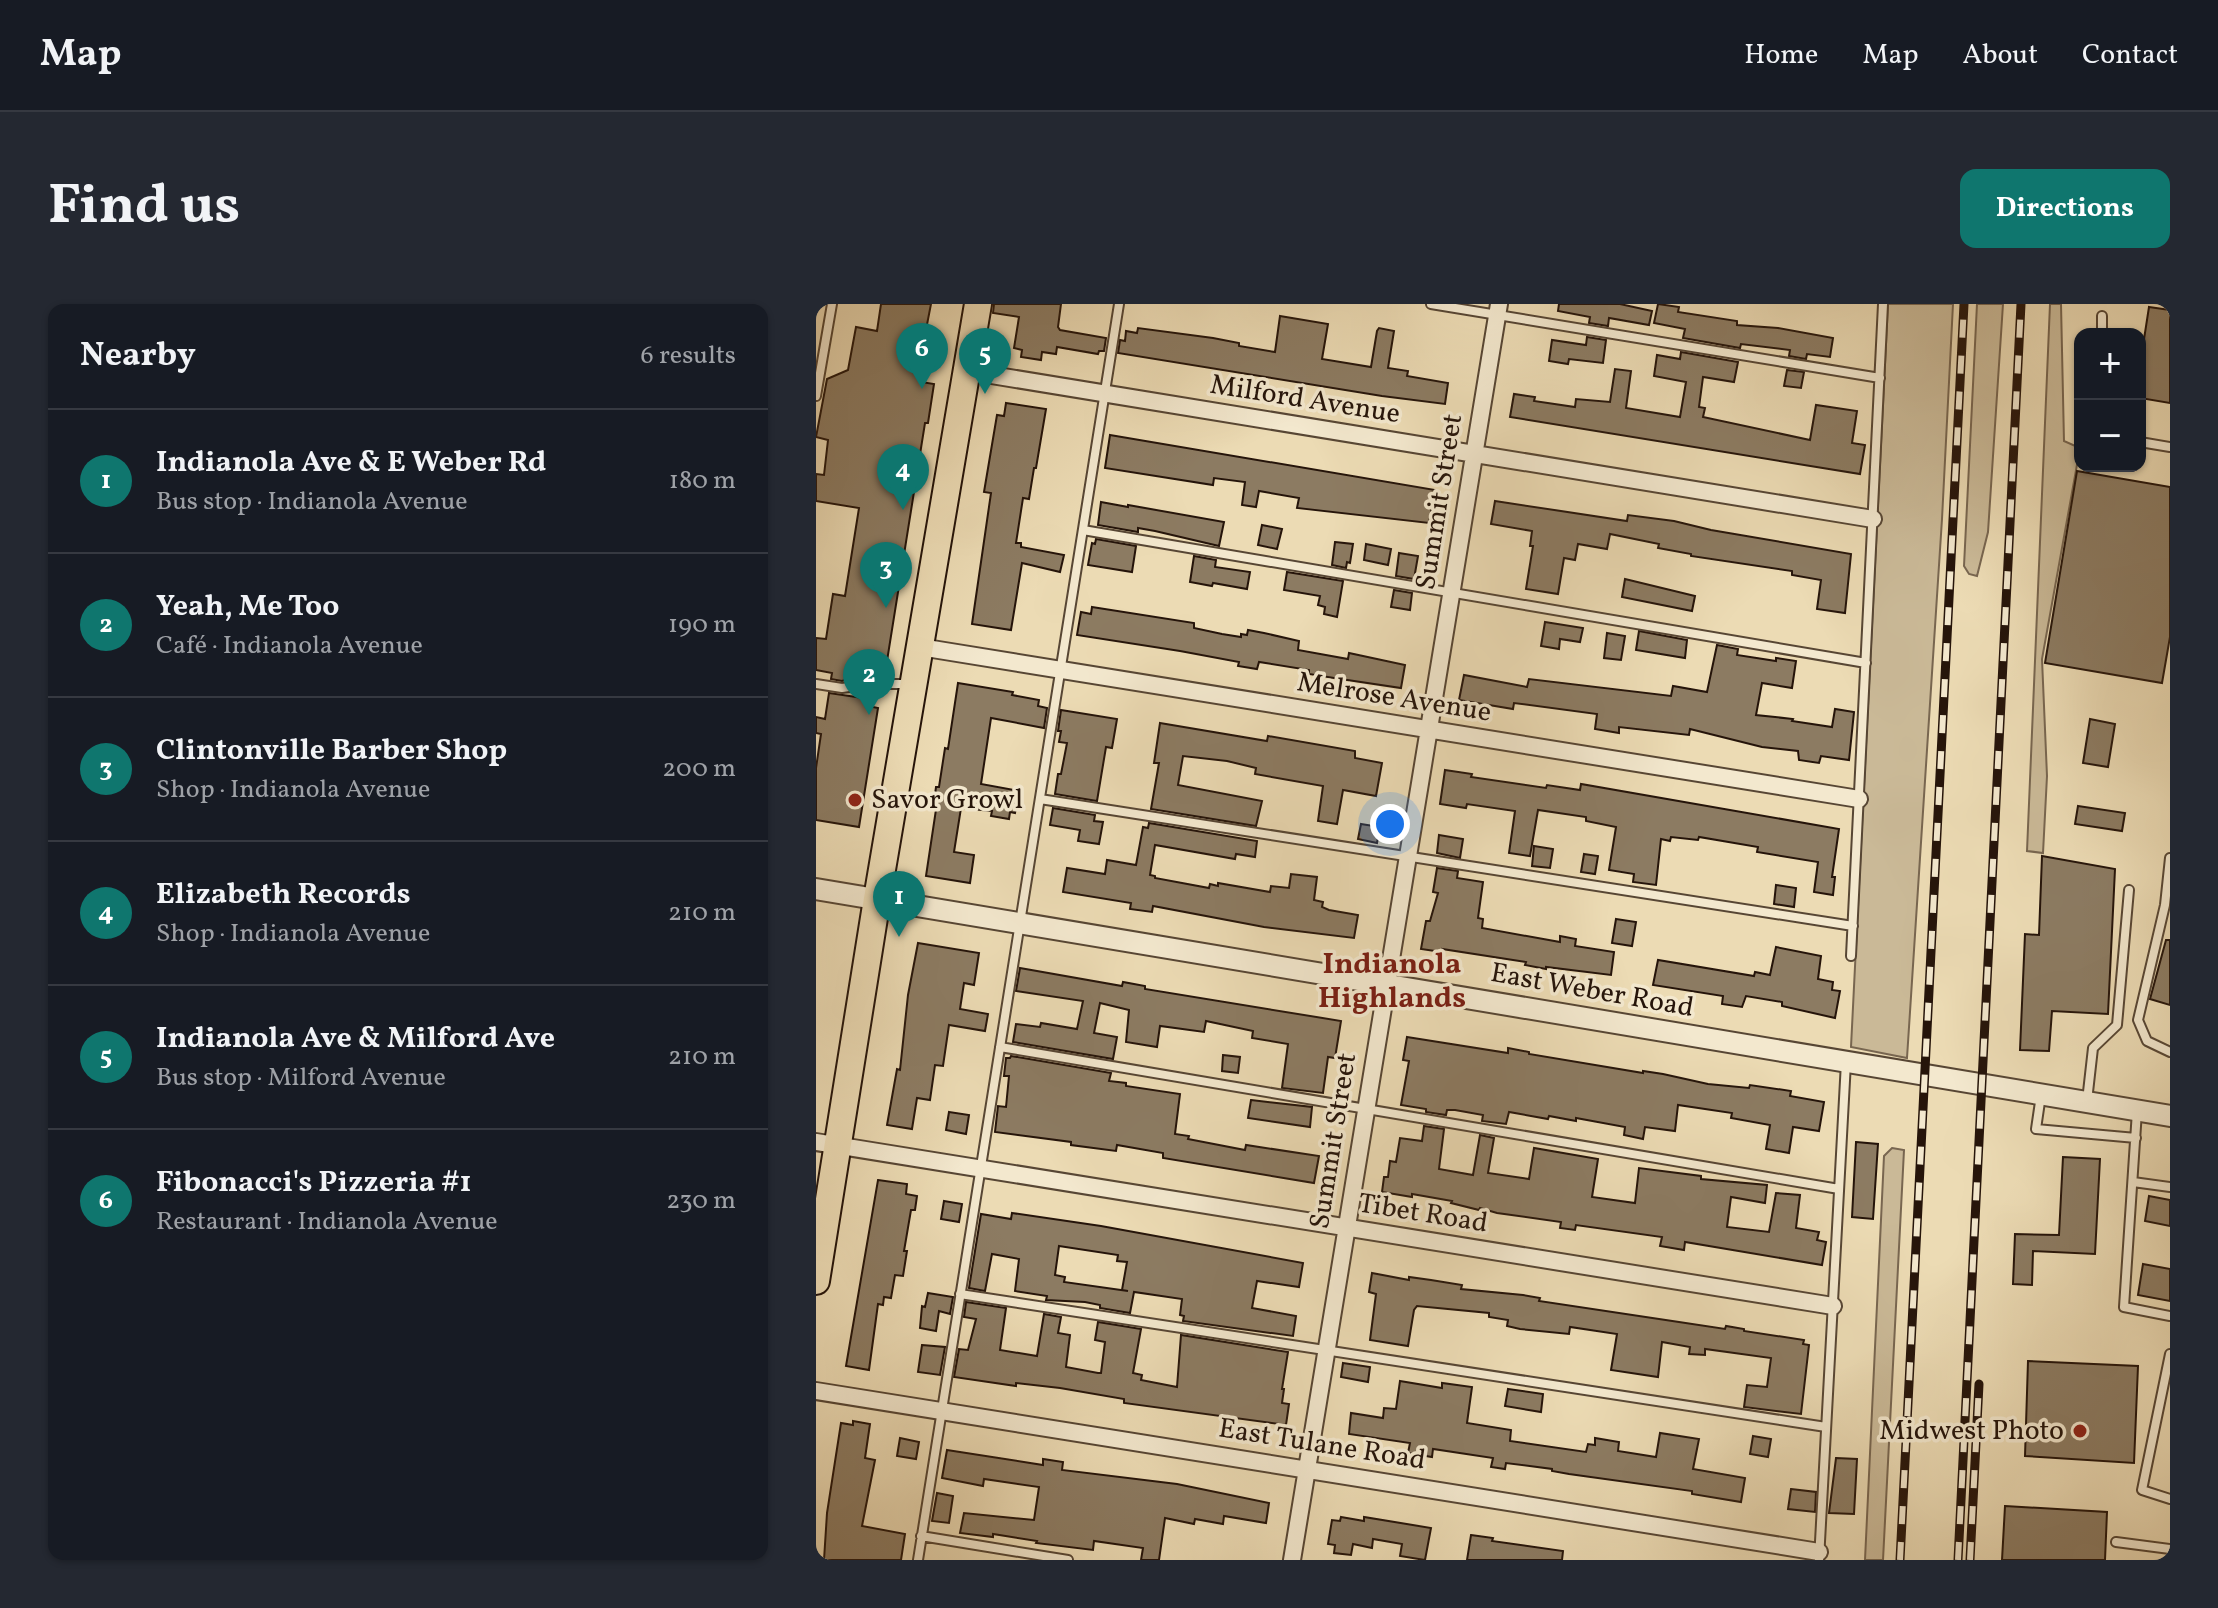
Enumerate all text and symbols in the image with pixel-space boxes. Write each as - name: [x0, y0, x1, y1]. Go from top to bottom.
- text: Map: [40, 29, 121, 82]
- text: Home: [1744, 36, 1818, 75]
- text: Map: [1862, 36, 1918, 75]
- text: About: [1962, 36, 2038, 75]
- text: Contact: [2082, 36, 2178, 75]
- text: Find us: [48, 169, 240, 247]
- button: Directions: [1960, 169, 2170, 248]
- pin: 6: [896, 323, 948, 389]
- pin: 5: [959, 328, 1011, 394]
- map controls: [2074, 328, 2146, 472]
- button: +: [2074, 328, 2146, 400]
- text: Nearby: [80, 333, 196, 380]
- text: 6 results: [641, 338, 736, 374]
- street label: Milford Avenue: [1207, 366, 1403, 434]
- button: −: [2074, 400, 2146, 472]
- street label: Summit Street: [1407, 411, 1473, 593]
- text: Indianola Ave & E Weber Rd: [156, 442, 546, 484]
- pin: 4: [877, 444, 929, 510]
- text: 1: [101, 463, 111, 499]
- text: 180 m: [669, 463, 736, 499]
- text: Bus stop · Indianola Avenue: [156, 484, 468, 520]
- pin: 3: [860, 542, 912, 608]
- text: Yeah, Me Too: [156, 586, 339, 628]
- text: 2: [99, 607, 113, 643]
- text: 190 m: [668, 607, 736, 643]
- text: Café · Indianola Avenue: [156, 628, 423, 664]
- pin: 2: [843, 649, 895, 715]
- street label: Melrose Avenue: [1294, 663, 1494, 733]
- text: Clintonville Barber Shop: [156, 730, 507, 772]
- text: 3: [99, 751, 113, 787]
- text: 200 m: [662, 751, 736, 787]
- text: Shop · Indianola Avenue: [156, 772, 430, 808]
- place label: Savor Growl: [871, 781, 1023, 820]
- marker: Savor Growl: [846, 791, 864, 809]
- your location: [1370, 804, 1410, 844]
- pin: 1: [873, 871, 925, 937]
- text: Elizabeth Records: [156, 874, 411, 916]
- text: 4: [98, 895, 114, 931]
- text: 210 m: [668, 895, 736, 931]
- text: Shop · Indianola Avenue: [156, 916, 430, 952]
- district label: Indianola Highlands: [1318, 944, 1466, 1020]
- street label: East Weber Road: [1487, 954, 1697, 1028]
- text: Indianola Ave & Milford Ave: [156, 1018, 555, 1060]
- text: 5: [100, 1039, 112, 1075]
- text: 210 m: [668, 1039, 736, 1075]
- street label: Summit Street: [1301, 1050, 1367, 1232]
- text: Bus stop · Milford Avenue: [156, 1060, 446, 1096]
- text: Fibonacci's Pizzeria #1: [156, 1162, 472, 1204]
- text: 6: [99, 1183, 113, 1219]
- text: 230 m: [666, 1183, 736, 1219]
- street label: Tibet Road: [1355, 1185, 1491, 1243]
- text: Restaurant · Indianola Avenue: [156, 1204, 498, 1240]
- street label: East Tulane Road: [1216, 1409, 1428, 1481]
- place label: Midwest Photo: [1879, 1412, 2064, 1451]
- marker: Midwest Photo: [2071, 1422, 2089, 1440]

